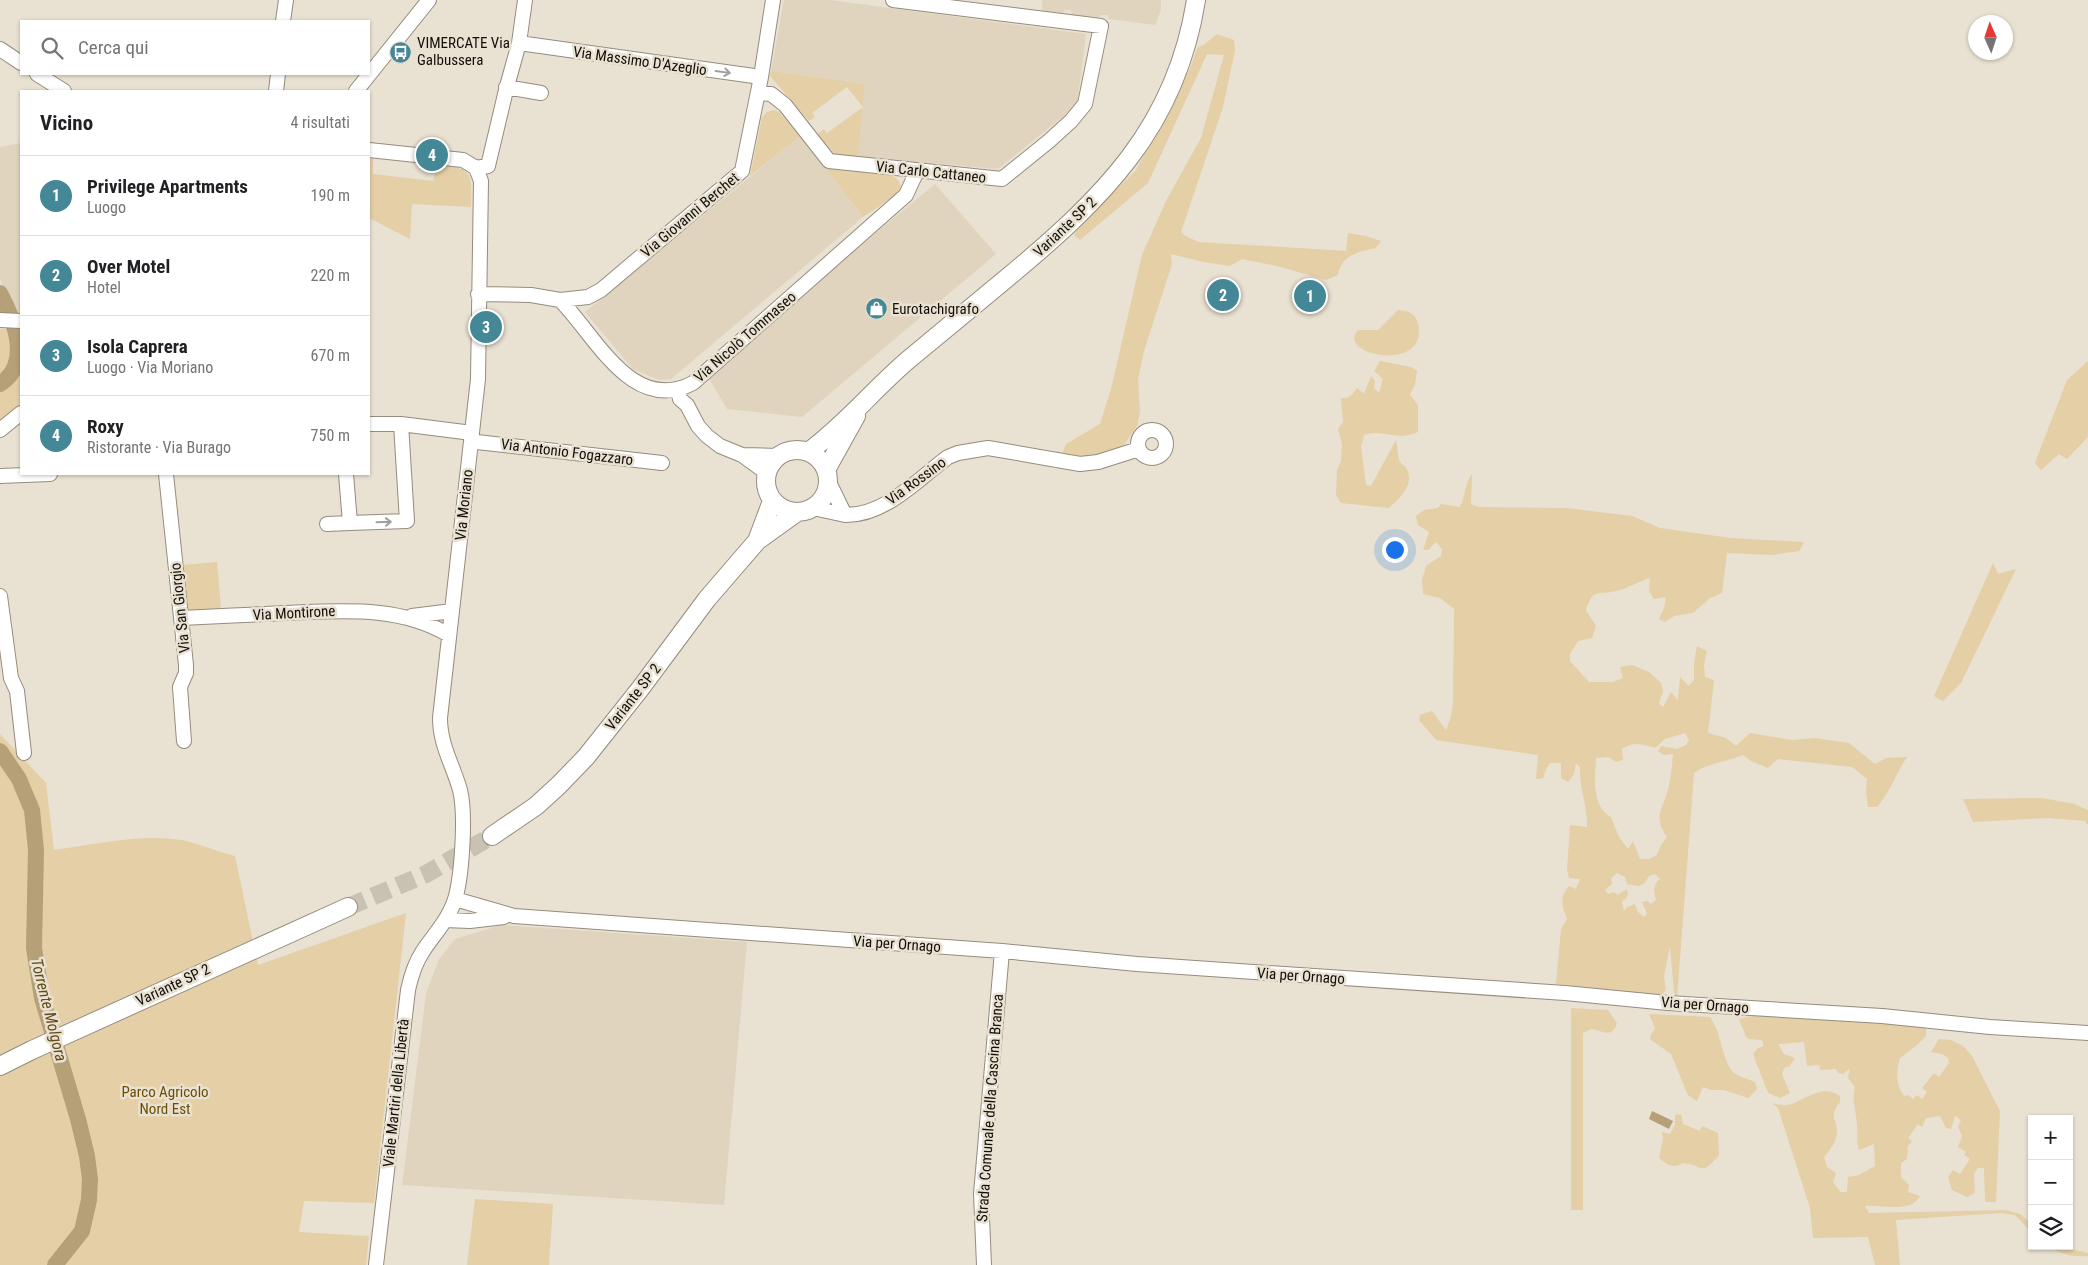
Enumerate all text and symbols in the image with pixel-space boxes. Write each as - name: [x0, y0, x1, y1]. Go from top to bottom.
- north arrow: [1968, 15, 2013, 60]
- search box: [20, 20, 370, 75]
- icon: search: [38, 34, 66, 62]
- place label: VIMERCATE Via Galbussera: [417, 34, 510, 69]
- text: Cerca qui: [78, 36, 149, 59]
- bus stop icon: VIMERCATE Via Galbussera: [389, 40, 413, 64]
- street label: Via Massimo D'Azeglio: [572, 43, 708, 79]
- one-way arrow: [715, 68, 731, 78]
- text: Vicino: [40, 111, 93, 135]
- text: 4 risultati: [290, 113, 350, 132]
- pin: 4: [416, 136, 448, 174]
- street label: Via Carlo Cattaneo: [875, 157, 987, 187]
- street label: Via Giovanni Berchet: [637, 169, 743, 261]
- text: Privilege Apartments: [87, 175, 248, 198]
- text: 1: [52, 186, 60, 205]
- text: 190 m: [311, 186, 350, 205]
- street label: Variante SP 2: [1030, 193, 1100, 261]
- text: Luogo: [87, 198, 126, 217]
- text: Over Motel: [87, 255, 170, 278]
- text: 2: [52, 266, 60, 285]
- text: 220 m: [311, 266, 350, 285]
- pin: 2: [1207, 276, 1239, 314]
- pin: 1: [1294, 277, 1326, 315]
- text: Hotel: [87, 278, 121, 297]
- street label: Via Nicolò Tommaseo: [690, 288, 800, 386]
- shop icon: Eurotachigrafo: [864, 297, 888, 321]
- place label: Eurotachigrafo: [892, 300, 979, 318]
- pin: 3: [470, 308, 502, 346]
- text: Isola Caprera: [87, 335, 188, 358]
- text: 3: [52, 346, 60, 365]
- text: 670 m: [311, 346, 350, 365]
- text: Luogo · Via Moriano: [87, 358, 213, 377]
- text: Roxy: [87, 415, 124, 438]
- text: 4: [52, 426, 60, 445]
- text: 750 m: [311, 426, 350, 445]
- street label: Via Antonio Fogazzaro: [500, 435, 634, 469]
- text: Ristorante · Via Burago: [87, 438, 231, 457]
- street label: Via Rossino: [882, 453, 950, 509]
- street label: Via Moriano: [451, 469, 477, 541]
- one-way arrow: [376, 517, 392, 526]
- your location: [1382, 537, 1408, 563]
- street label: Via San Giorgio: [166, 562, 194, 654]
- street label: Via Montirone: [252, 602, 336, 624]
- street label: Variante SP 2: [601, 660, 665, 734]
- street label: Via per Ornago: [853, 932, 941, 956]
- water label: Torrente Molgora: [27, 957, 71, 1063]
- street label: Variante SP 2: [133, 960, 213, 1010]
- street label: Via per Ornago: [1257, 964, 1345, 988]
- street label: Strada Comunale della Cascina Branca: [973, 993, 1007, 1223]
- street label: Via per Ornago: [1661, 993, 1749, 1017]
- street label: Viale Martiri della Libertà: [379, 1018, 413, 1168]
- park label: Parco Agricolo Nord Est: [121, 1083, 209, 1118]
- map controls: [2028, 1115, 2073, 1250]
- button: +: [2028, 1115, 2073, 1160]
- button: −: [2028, 1160, 2073, 1205]
- button: layers: [2028, 1205, 2073, 1250]

